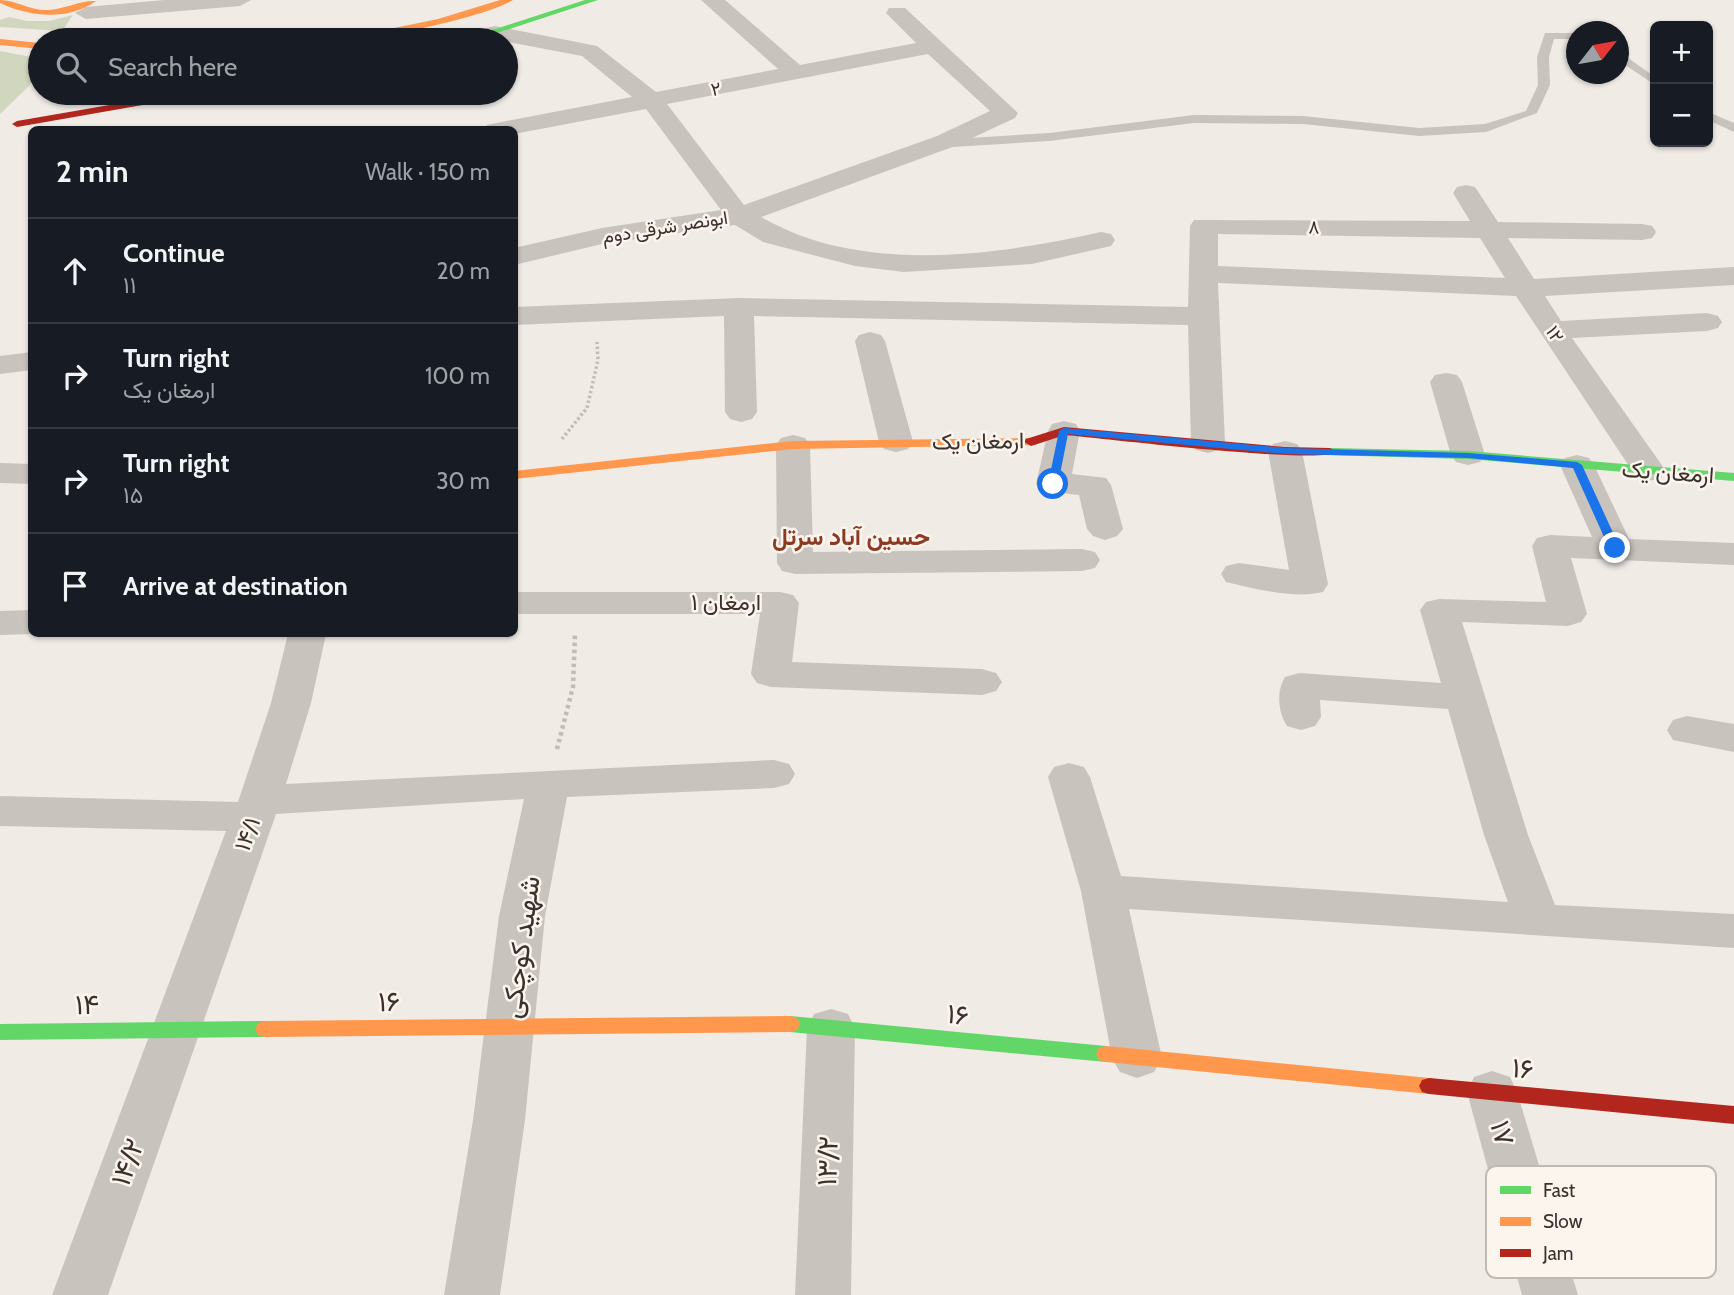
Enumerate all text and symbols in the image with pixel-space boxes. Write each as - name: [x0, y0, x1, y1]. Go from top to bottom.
- north arrow: [1566, 21, 1629, 84]
- map controls: [1650, 21, 1713, 147]
- button: +: [1650, 21, 1713, 84]
- search box: [28, 28, 518, 105]
- icon: search: [52, 48, 90, 86]
- text: Search here: [108, 51, 237, 83]
- street label: ۲: [709, 77, 723, 101]
- button: −: [1650, 84, 1713, 147]
- text: 2 min: [56, 153, 128, 190]
- text: Walk · 150 m: [365, 158, 490, 186]
- street label: ابونصر شرقی دوم: [600, 206, 730, 249]
- street label: ۸: [1308, 215, 1320, 239]
- text: Continue: [123, 237, 225, 269]
- icon: ahead: [56, 252, 94, 290]
- text: 20 m: [437, 257, 490, 285]
- text: ۱۱: [123, 271, 136, 299]
- street label: ۱۲: [1541, 321, 1569, 347]
- text: Turn right: [123, 342, 229, 374]
- icon: right: [56, 357, 94, 395]
- text: 100 m: [425, 362, 490, 390]
- text: ارمغان یک: [123, 376, 215, 404]
- street label: ارمغان یک: [932, 426, 1024, 457]
- text: Turn right: [123, 447, 229, 479]
- street label: ارمغان یک: [1621, 455, 1715, 490]
- icon: right: [56, 462, 94, 500]
- text: 30 m: [436, 467, 490, 495]
- route start: [1037, 468, 1068, 499]
- text: ۱۵: [123, 481, 143, 509]
- district label: حسین آباد سرتل: [772, 522, 930, 552]
- route end: [1599, 532, 1630, 563]
- icon: arrive: [56, 567, 94, 605]
- text: Arrive at destination: [123, 570, 348, 602]
- street label: ارمغان ۱: [691, 588, 761, 617]
- street label: ۱۴/۱: [228, 813, 266, 855]
- street label: شهید کوچکی: [493, 874, 549, 1021]
- street label: ۱۶: [378, 984, 400, 1018]
- street label: ۱۴: [75, 987, 99, 1021]
- street label: ۱۶: [945, 996, 971, 1032]
- street label: ۱۶: [1511, 1050, 1535, 1086]
- street label: ۱۷: [1483, 1117, 1523, 1149]
- street label: ۱۴/۲: [103, 1134, 151, 1190]
- street label: ۱۳/۲: [809, 1135, 845, 1187]
- legend: [1486, 1166, 1716, 1278]
- text: Fast: [1543, 1179, 1576, 1202]
- text: Slow: [1543, 1210, 1583, 1233]
- text: Jam: [1542, 1242, 1573, 1265]

